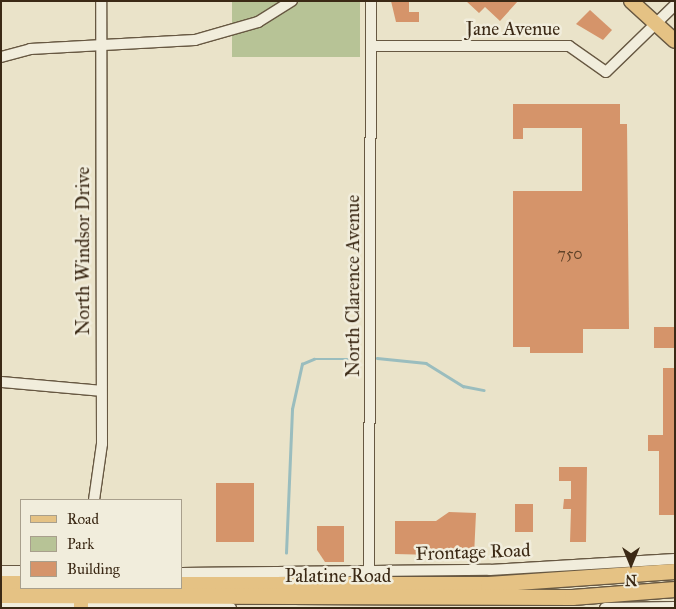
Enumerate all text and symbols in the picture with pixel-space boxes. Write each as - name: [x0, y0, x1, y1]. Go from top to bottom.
- street label: Jane Avenue: [466, 18, 560, 40]
- street label: North Windsor Drive: [72, 167, 94, 335]
- street label: North Clarence Avenue: [342, 195, 364, 377]
- house number: 750: [557, 244, 583, 264]
- legend: [20, 499, 182, 589]
- text: Road: [67, 510, 99, 528]
- text: Park: [67, 535, 94, 553]
- street label: Frontage Road: [415, 539, 531, 565]
- north arrow: [606, 539, 656, 589]
- text: Building: [67, 560, 120, 578]
- street label: Palatine Road: [285, 565, 391, 587]
- text: N: [625, 571, 637, 588]

